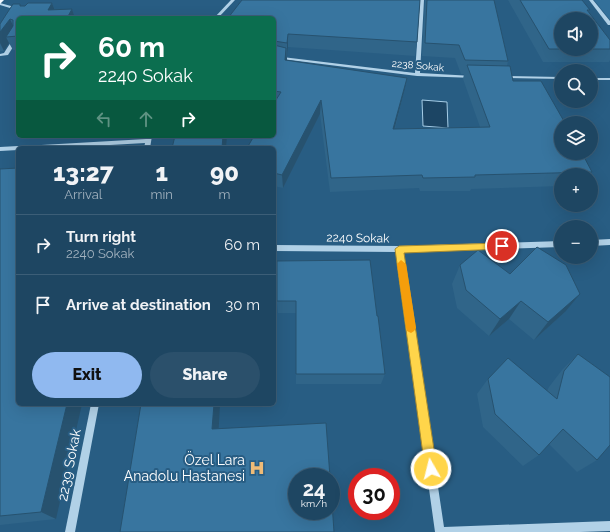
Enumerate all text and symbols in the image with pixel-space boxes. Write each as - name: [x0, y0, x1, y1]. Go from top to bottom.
- map controls: [554, 12, 598, 264]
- button: sound: [554, 12, 598, 56]
- text: 60 m: [98, 31, 165, 64]
- icon: right: [32, 32, 84, 84]
- street label: 2238 Sokak: [391, 58, 445, 73]
- button: search: [554, 64, 598, 108]
- text: 2240 Sokak: [98, 65, 193, 86]
- icon: left: [93, 108, 115, 130]
- icon: ahead: [135, 108, 157, 130]
- icon: right: [177, 108, 199, 130]
- button: layers: [554, 116, 598, 160]
- text: 13:27: [53, 158, 114, 187]
- text: 1: [156, 158, 168, 187]
- text: 90: [210, 158, 239, 187]
- button: +: [554, 168, 598, 212]
- text: Arrival: [64, 187, 102, 202]
- text: min: [151, 187, 173, 202]
- text: m: [218, 187, 230, 202]
- button: −: [554, 220, 598, 264]
- text: Turn right: [66, 228, 136, 246]
- pin: [485, 229, 519, 263]
- street label: 2240 Sokak: [326, 230, 390, 246]
- icon: right: [32, 234, 54, 256]
- icon: arrive: [491, 235, 513, 257]
- text: 60 m: [224, 236, 260, 254]
- text: 2240 Sokak: [66, 246, 134, 261]
- icon: arrive: [32, 294, 54, 316]
- text: Arrive at destination: [66, 296, 211, 314]
- text: 30 m: [225, 296, 260, 314]
- button: Exit: [32, 352, 142, 398]
- button: Share: [150, 352, 260, 398]
- street label: 2239 Sokak: [54, 427, 84, 502]
- position arrow: [410, 448, 452, 490]
- place label: Özel Lara Anadolu Hastanesi: [124, 450, 245, 484]
- hospital icon: Özel Lara Anadolu Hastanesi: [248, 459, 266, 477]
- speed limit sign: 30: [348, 468, 400, 520]
- text: 24: [303, 477, 325, 501]
- text: km/h: [301, 498, 327, 509]

